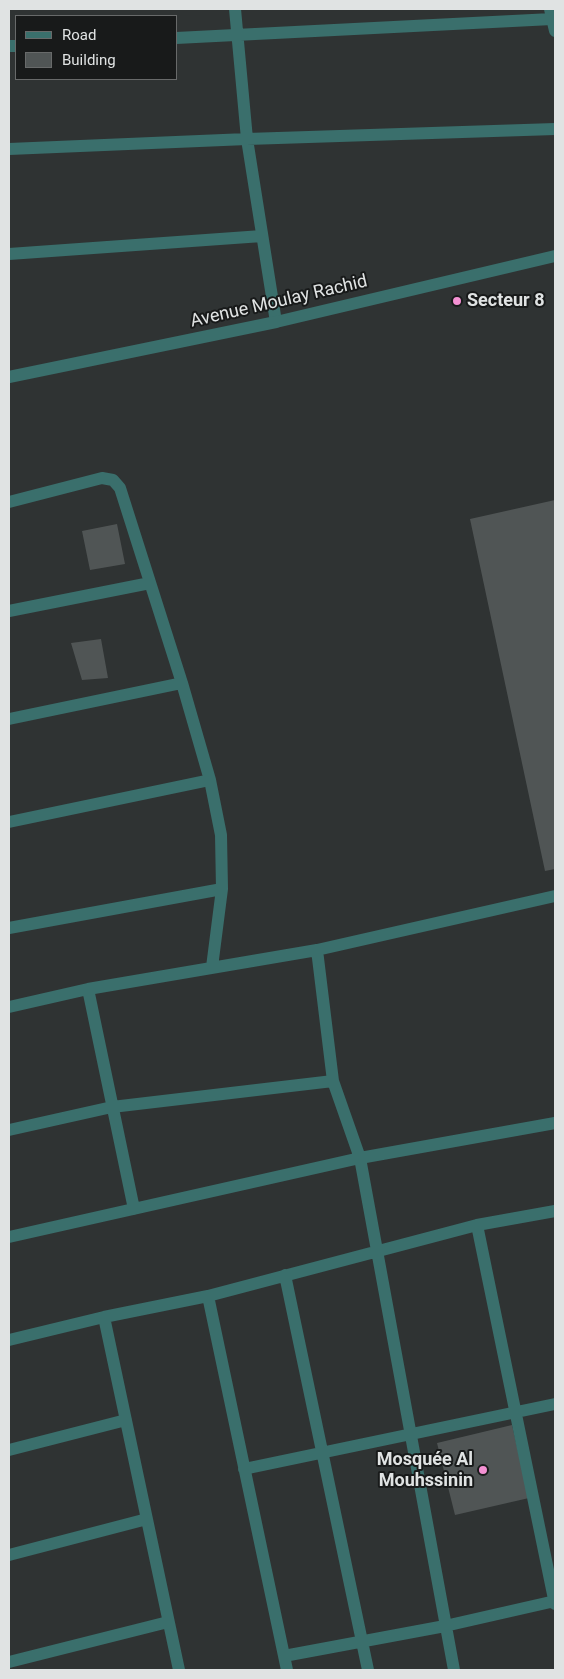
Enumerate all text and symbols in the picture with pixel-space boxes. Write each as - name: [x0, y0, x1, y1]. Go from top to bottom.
- legend: [15, 15, 178, 80]
- text: Road: [62, 26, 96, 44]
- text: Building: [62, 51, 116, 69]
- street label: Avenue Moulay Rachid: [188, 271, 370, 333]
- place label: Secteur 8: [467, 290, 544, 312]
- marker: Secteur 8: [451, 295, 463, 307]
- place label: Mosquée Al Mouhssinin: [377, 1449, 473, 1492]
- marker: Mosquée Al Mouhssinin: [477, 1464, 489, 1476]

